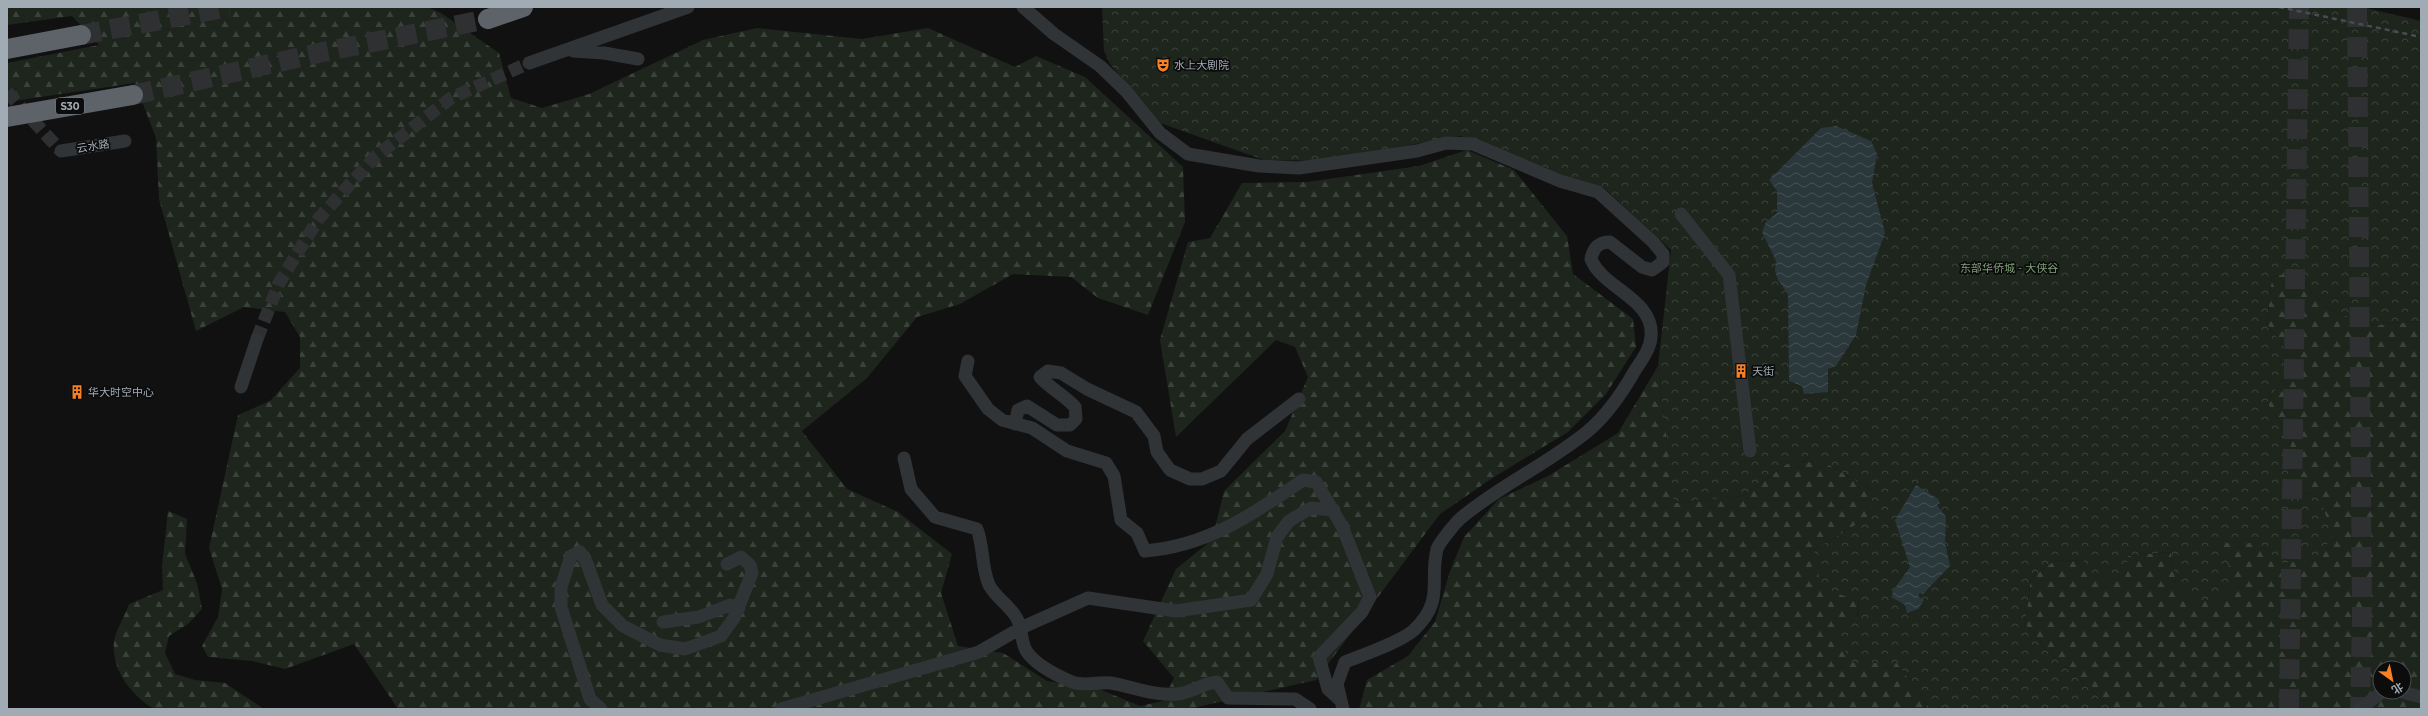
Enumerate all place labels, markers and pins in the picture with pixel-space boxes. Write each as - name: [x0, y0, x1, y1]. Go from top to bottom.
- theatre icon: 水上大剧院: [1155, 57, 1171, 73]
- place label: 水上大剧院: [1174, 58, 1229, 72]
- building icon: 天街: [1733, 363, 1749, 379]
- place label: 天街: [1752, 364, 1774, 378]
- building icon: 华大时空中心: [69, 384, 85, 400]
- place label: 华大时空中心: [88, 385, 154, 399]

